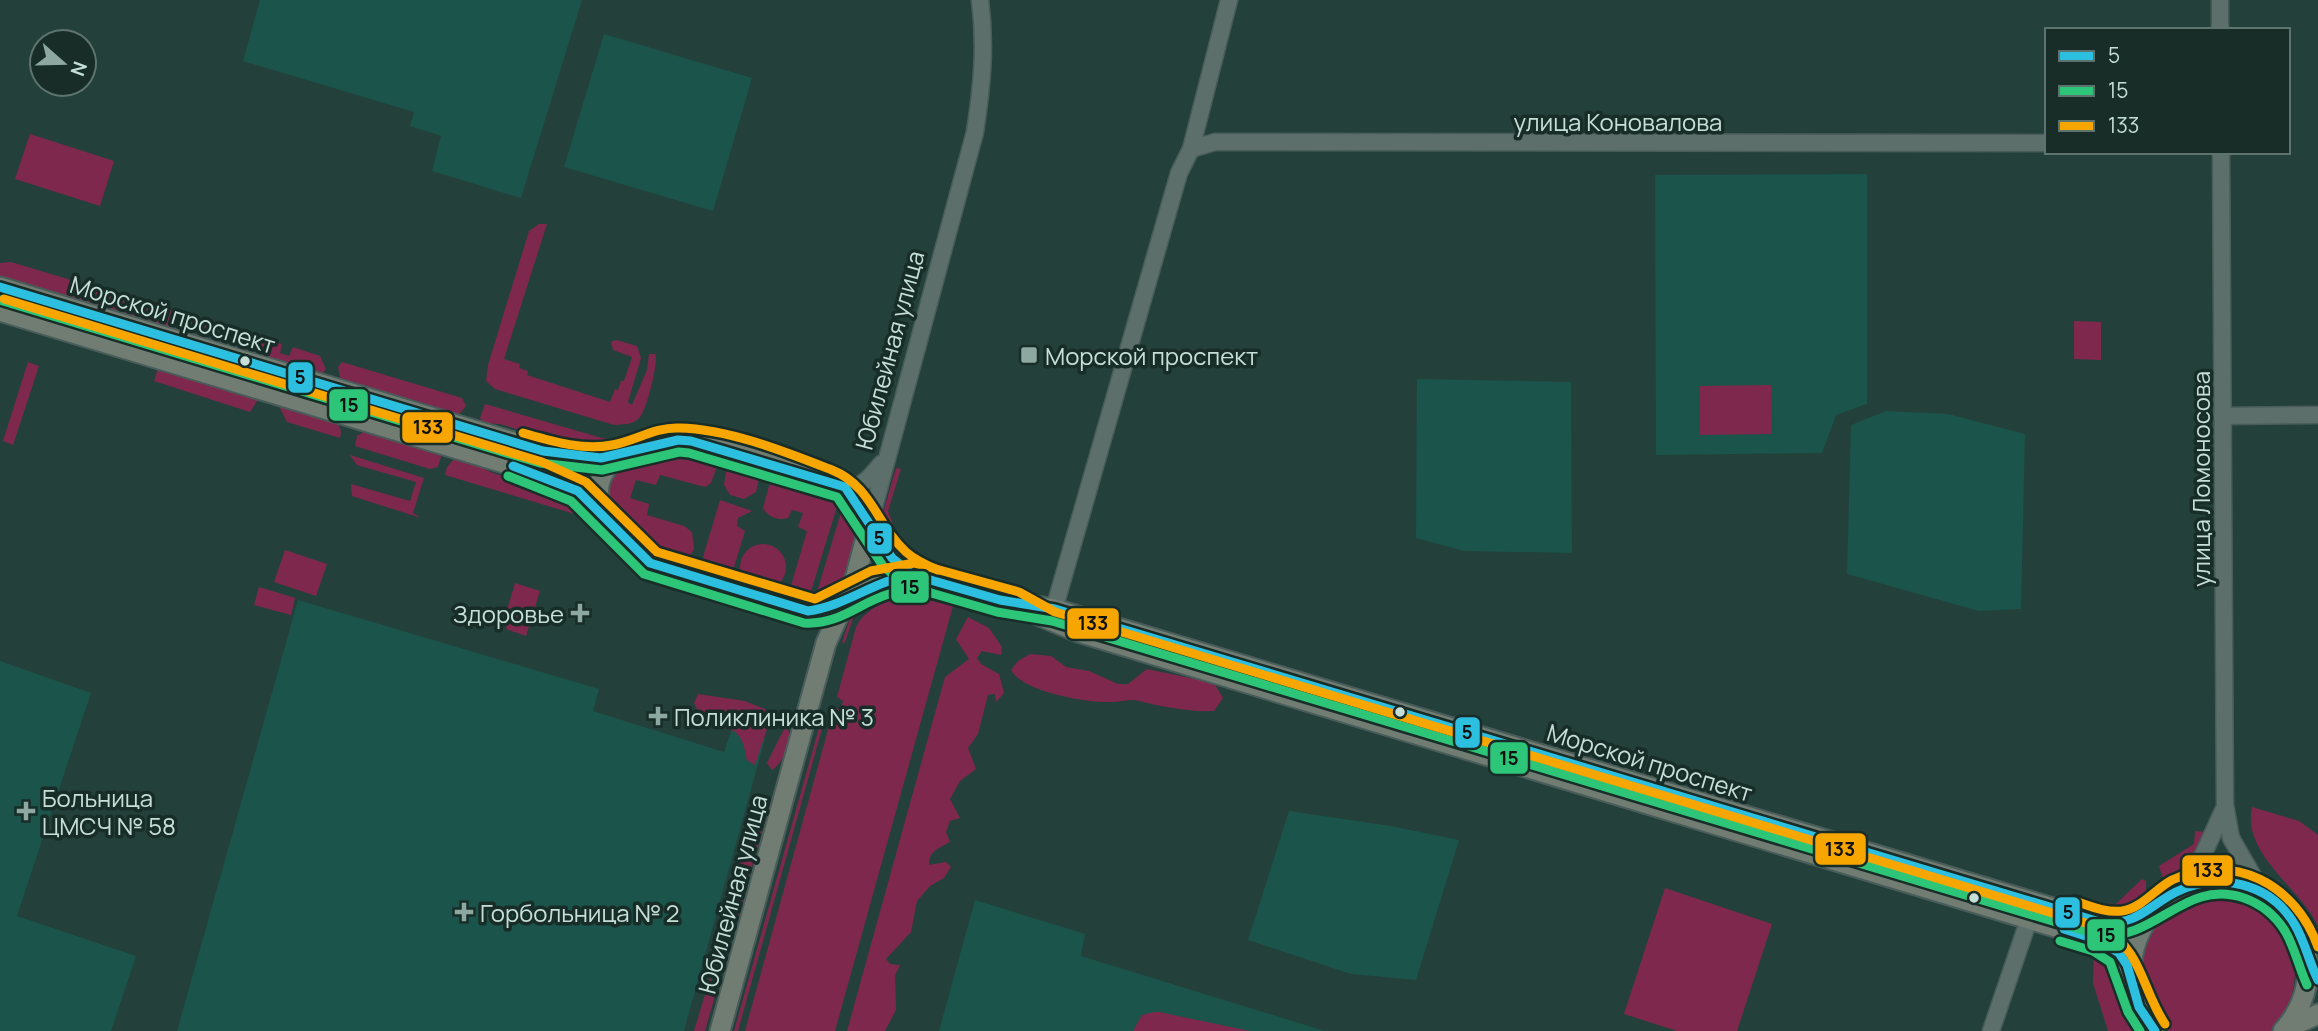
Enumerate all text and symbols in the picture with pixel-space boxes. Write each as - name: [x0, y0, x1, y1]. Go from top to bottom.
- north arrow: [28, 28, 98, 98]
- legend: [2045, 28, 2290, 154]
- text: 5: [2108, 41, 2120, 69]
- text: N: [64, 58, 94, 80]
- text: 15: [2108, 76, 2128, 104]
- street label: улица Коновалова: [1514, 105, 1722, 138]
- text: 133: [2108, 111, 2139, 139]
- street label: Юбилейная улица: [847, 247, 931, 453]
- street label: Морской проспект: [66, 267, 280, 361]
- place label: Морской проспект: [1045, 339, 1258, 372]
- marker: Морской проспект: [1019, 345, 1039, 365]
- unlabelled marker: [238, 354, 252, 368]
- line badge: 5: [287, 361, 314, 394]
- text: 5: [294, 364, 306, 390]
- street label: улица Ломоносова: [2184, 371, 2217, 587]
- line badge: 15: [328, 388, 369, 422]
- text: 15: [339, 392, 359, 418]
- line badge: 133: [401, 411, 454, 444]
- text: 133: [413, 414, 443, 440]
- line badge: 5: [866, 522, 893, 555]
- text: 5: [873, 525, 885, 551]
- line badge: 15: [890, 570, 930, 604]
- text: 15: [900, 574, 920, 600]
- place label: Здоровье: [453, 597, 564, 630]
- marker: Здоровье: [570, 603, 590, 623]
- line badge: 133: [1066, 607, 1120, 640]
- text: 133: [1078, 610, 1108, 636]
- place label: Поликлиника № 3: [674, 700, 874, 733]
- unlabelled marker: [1393, 705, 1407, 719]
- marker: Поликлиника № 3: [648, 706, 668, 726]
- street label: Морской проспект: [1543, 715, 1757, 809]
- line badge: 5: [1454, 716, 1481, 749]
- text: 5: [1461, 719, 1473, 745]
- line badge: 15: [1489, 741, 1529, 775]
- text: 15: [1499, 745, 1519, 771]
- place label: Больница ЦМСЧ № 58: [42, 781, 176, 842]
- street label: Юбилейная улица: [690, 791, 774, 997]
- marker: Больница ЦМСЧ № 58: [16, 801, 36, 821]
- line badge: 133: [1814, 832, 1867, 866]
- text: 133: [1825, 836, 1855, 862]
- line badge: 133: [2181, 854, 2234, 887]
- text: 133: [2193, 857, 2223, 883]
- unlabelled marker: [1967, 891, 1981, 905]
- place label: Горбольница № 2: [480, 896, 680, 929]
- line badge: 5: [2054, 896, 2081, 929]
- text: 5: [2062, 899, 2074, 925]
- marker: Горбольница № 2: [454, 902, 474, 922]
- line badge: 15: [2086, 918, 2126, 952]
- text: 15: [2096, 922, 2116, 948]

